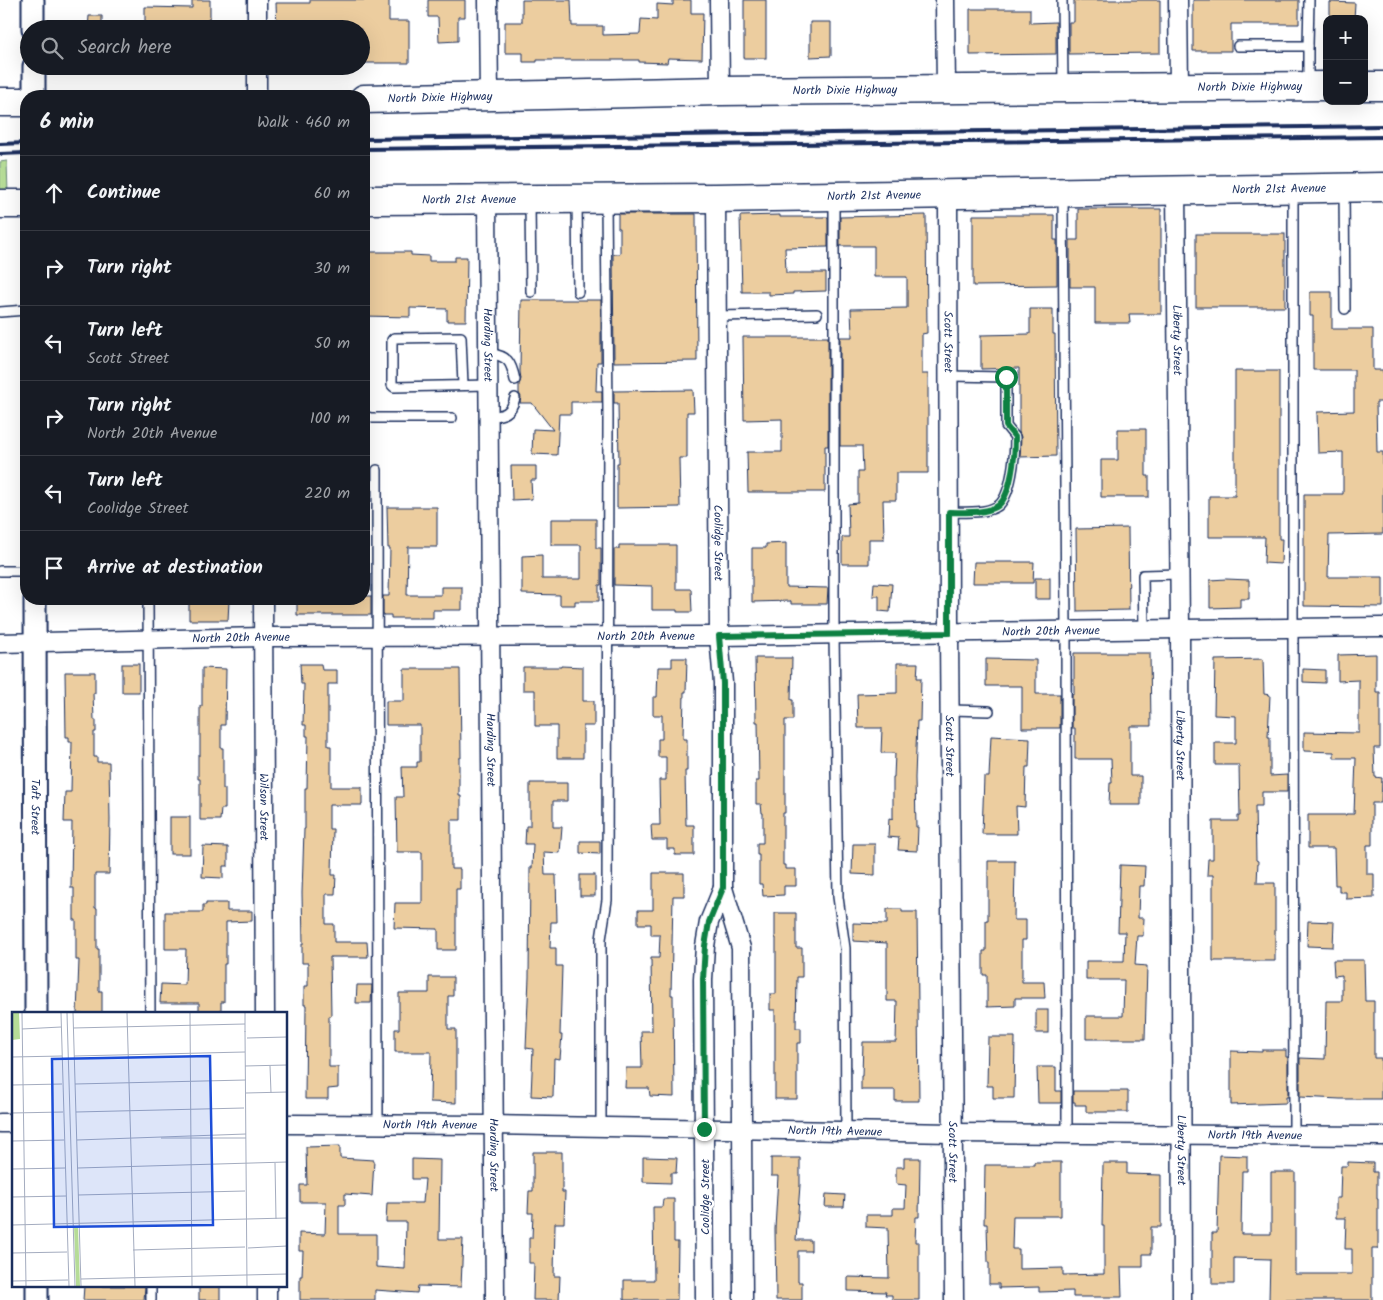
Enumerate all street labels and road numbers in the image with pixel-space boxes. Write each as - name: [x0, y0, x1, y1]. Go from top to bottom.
- street label: North Dixie Highway: [1197, 77, 1303, 97]
- street label: North Dixie Highway: [792, 80, 898, 100]
- street label: North Dixie Highway: [387, 87, 493, 108]
- street label: North 21st Avenue: [1232, 178, 1327, 199]
- street label: North 21st Avenue: [827, 185, 922, 206]
- street label: North 21st Avenue: [422, 190, 517, 209]
- street label: Liberty Street: [1168, 305, 1187, 376]
- street label: Harding Street: [478, 308, 498, 382]
- street label: Scott Street: [939, 311, 958, 373]
- street label: Coolidge Street: [709, 505, 728, 582]
- street label: North 20th Avenue: [1002, 621, 1100, 641]
- street label: North 20th Avenue: [192, 627, 290, 648]
- street label: North 20th Avenue: [597, 627, 695, 646]
- street label: Liberty Street: [1171, 710, 1190, 781]
- street label: Harding Street: [481, 713, 501, 787]
- street label: Scott Street: [940, 715, 960, 777]
- street label: Wilson Street: [254, 773, 274, 841]
- street label: Taft Street: [26, 779, 45, 836]
- street label: North 19th Avenue: [383, 1115, 478, 1134]
- street label: Liberty Street: [1172, 1115, 1191, 1186]
- street label: Harding Street: [484, 1118, 504, 1192]
- street label: North 19th Avenue: [788, 1121, 883, 1141]
- street label: Scott Street: [943, 1121, 963, 1183]
- street label: North 19th Avenue: [1208, 1125, 1303, 1145]
- street label: Coolidge Street: [696, 1159, 715, 1235]

